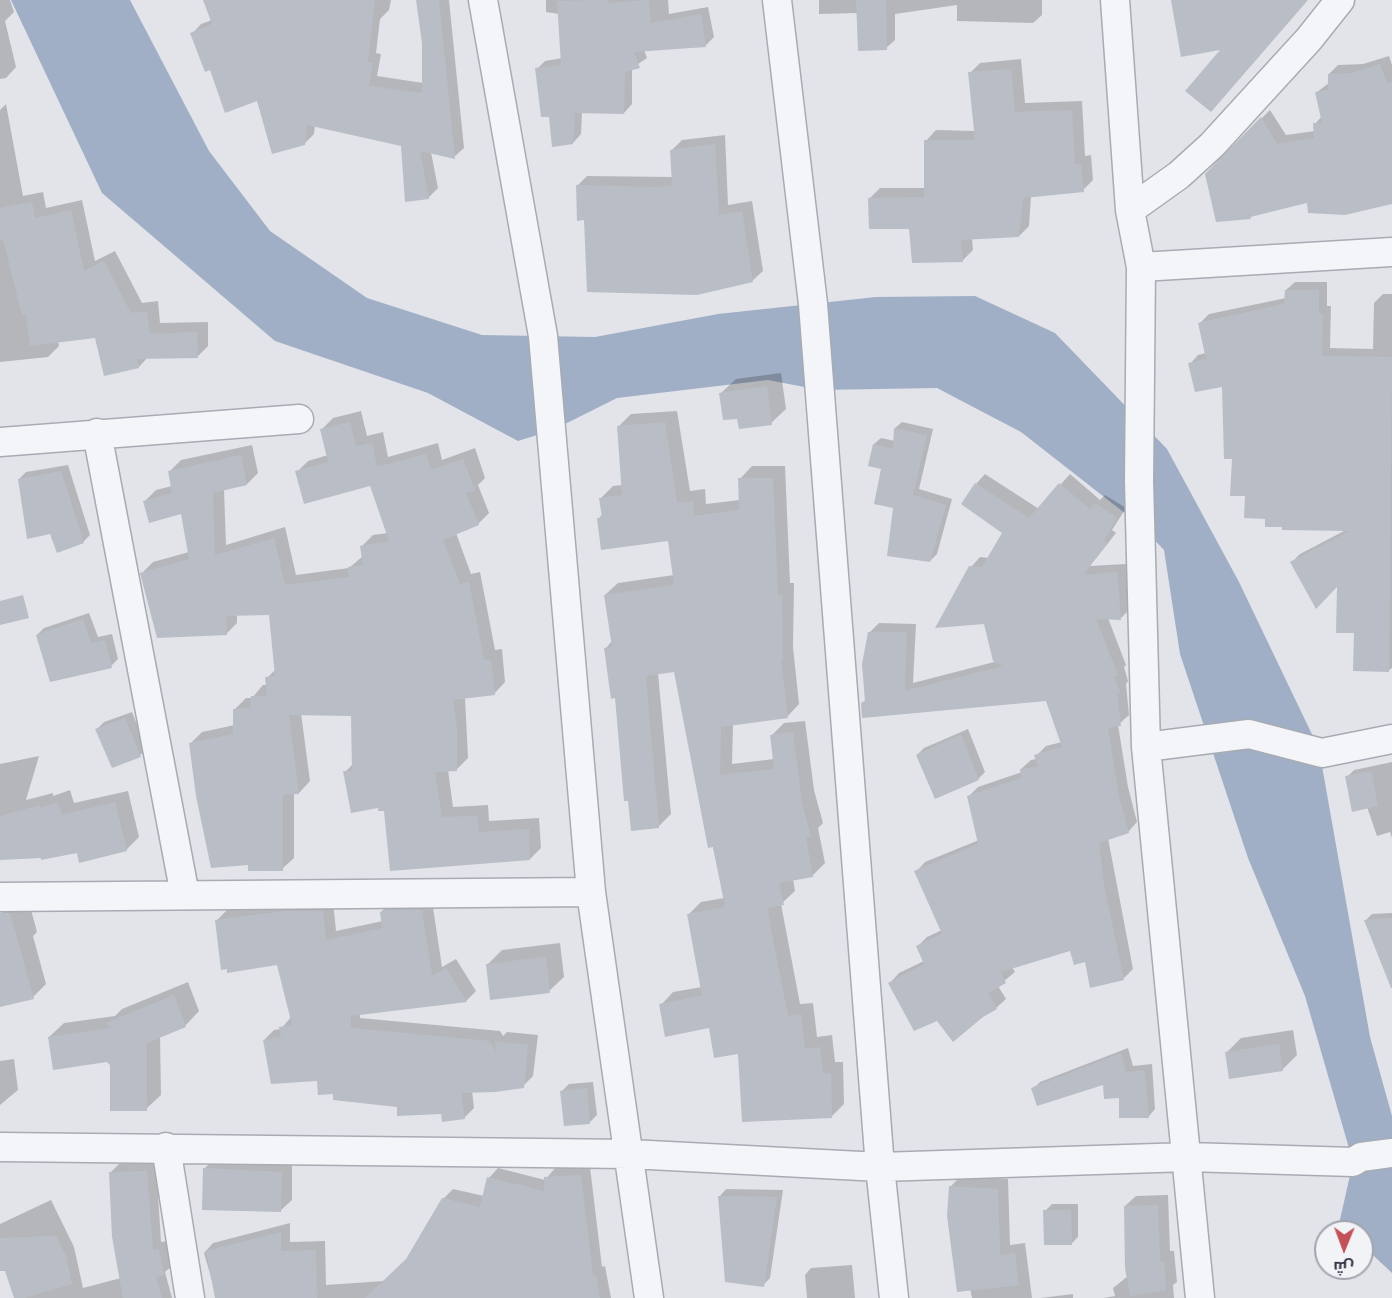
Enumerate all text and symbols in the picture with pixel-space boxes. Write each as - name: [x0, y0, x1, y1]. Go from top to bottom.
- north arrow: [1314, 1220, 1374, 1280]
- text: ش: [1333, 1256, 1354, 1276]

